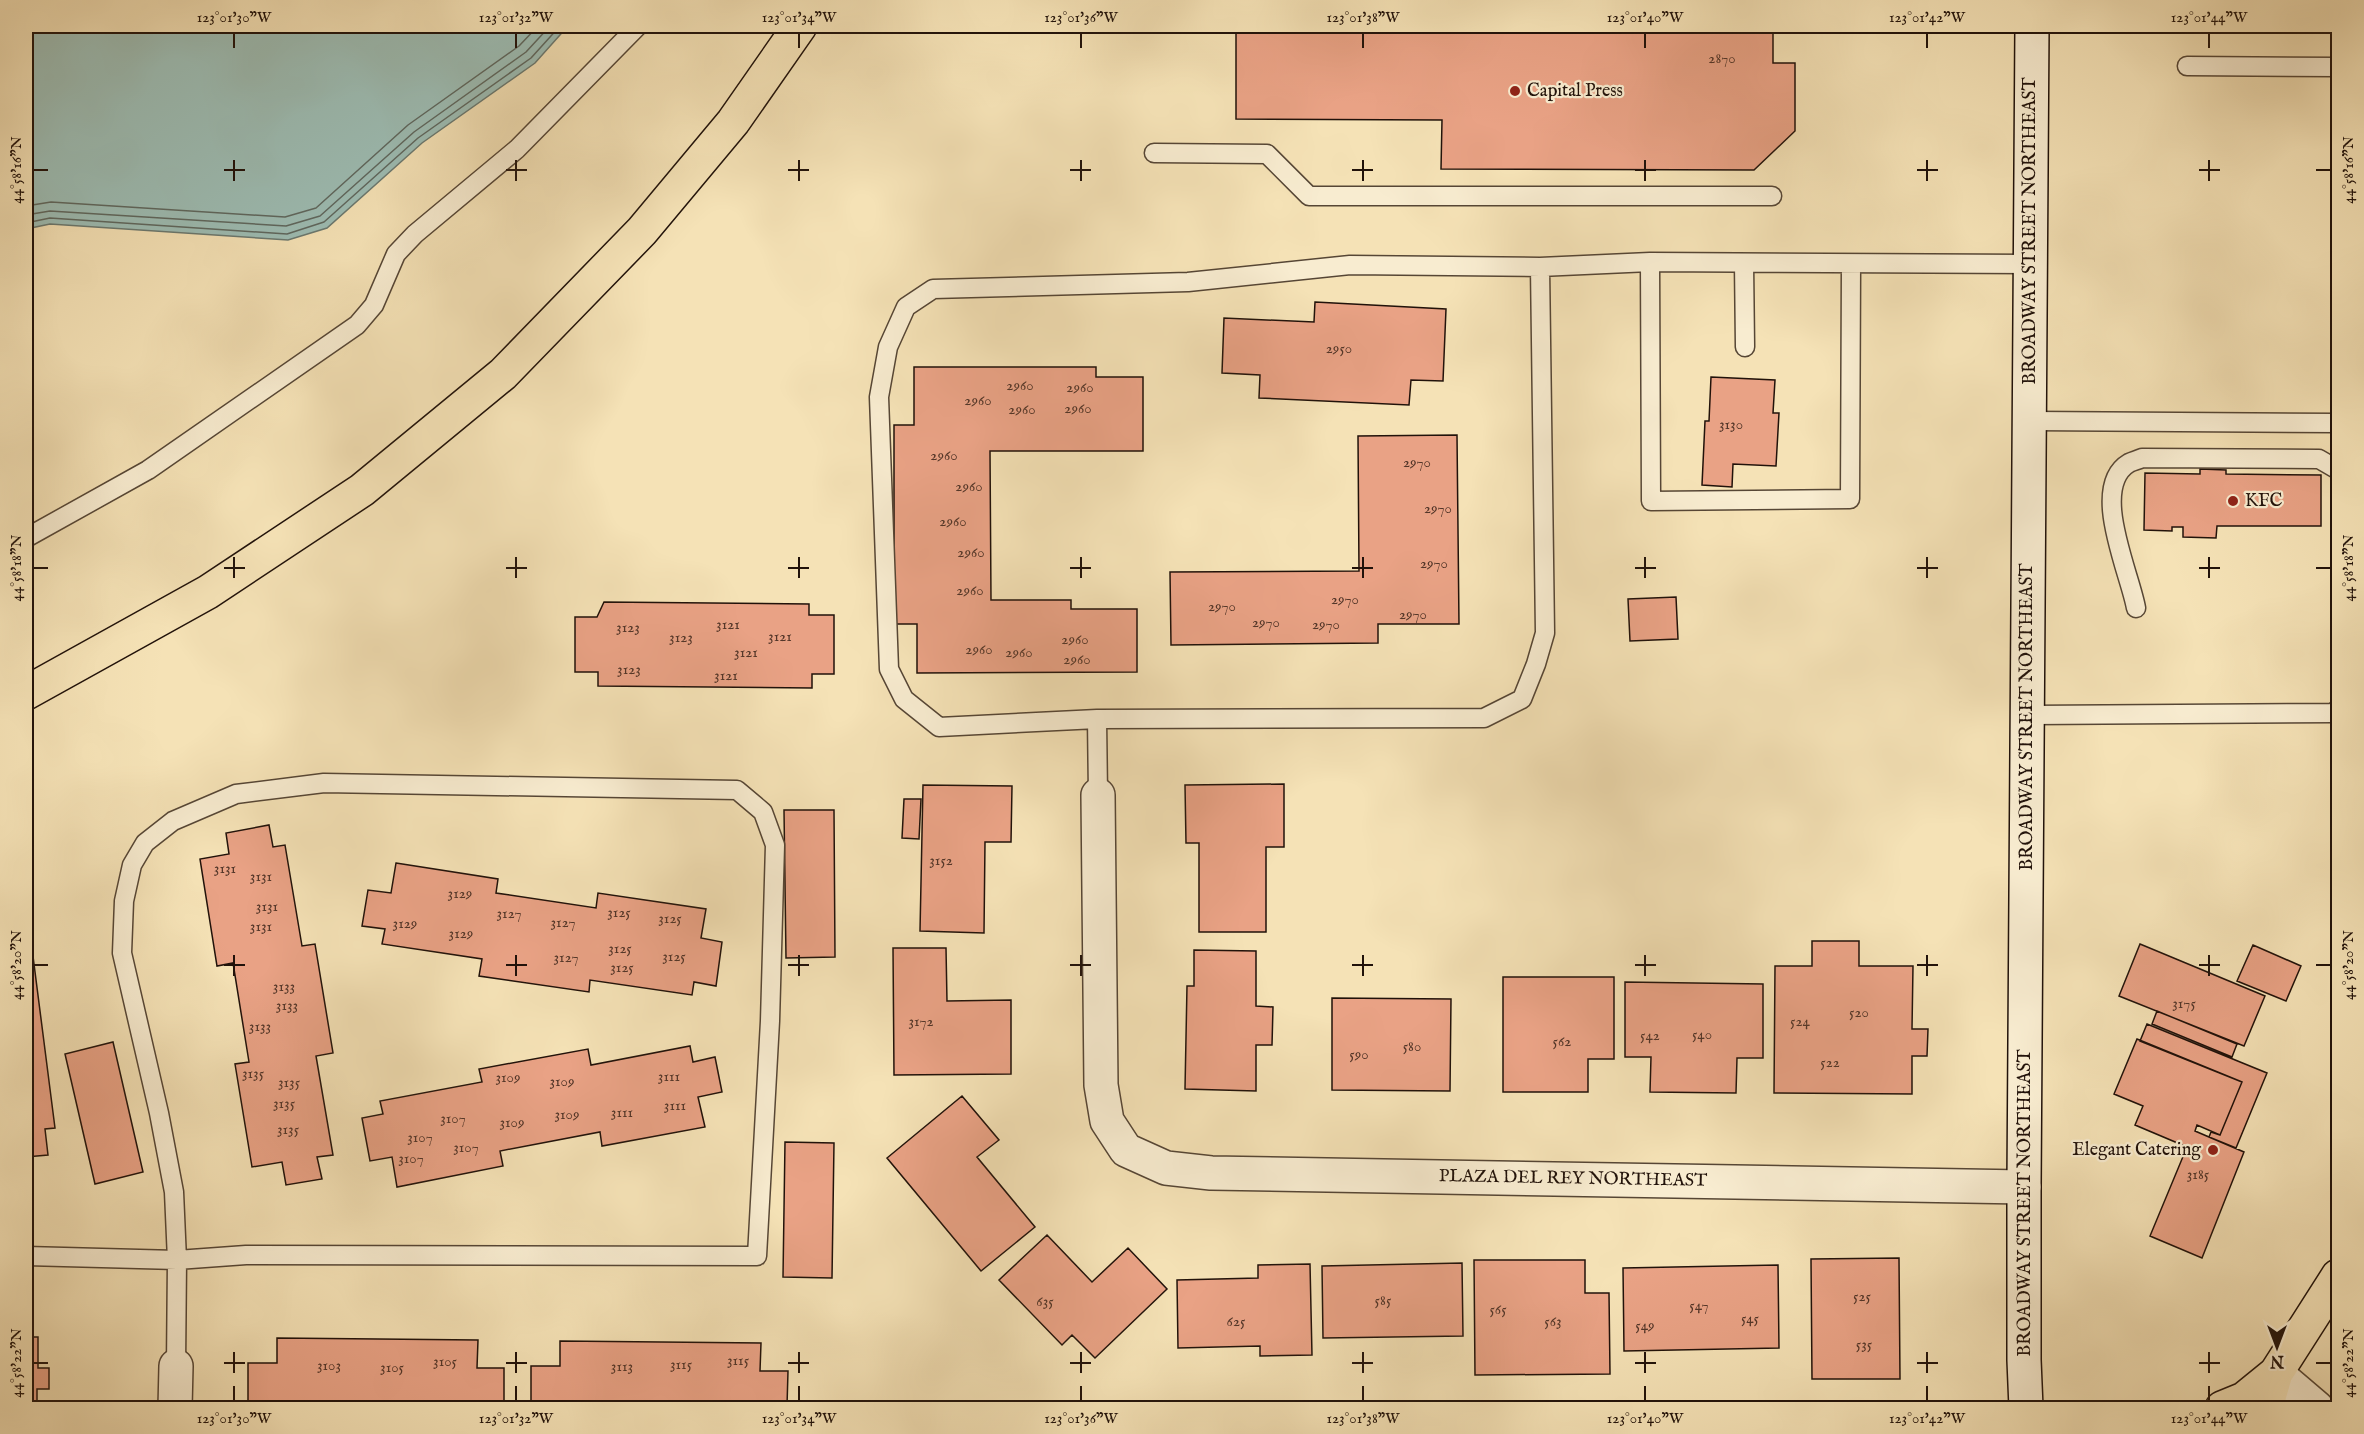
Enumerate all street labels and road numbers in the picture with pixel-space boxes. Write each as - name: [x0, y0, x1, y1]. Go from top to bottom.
- street label: BROADWAY STREET NORTHEAST: [2019, 77, 2042, 385]
- street label: BROADWAY STREET NORTHEAST: [2016, 563, 2039, 871]
- street label: BROADWAY STREET NORTHEAST: [2014, 1049, 2037, 1357]
- street label: PLAZA DEL REY NORTHEAST: [1439, 1165, 1707, 1193]

